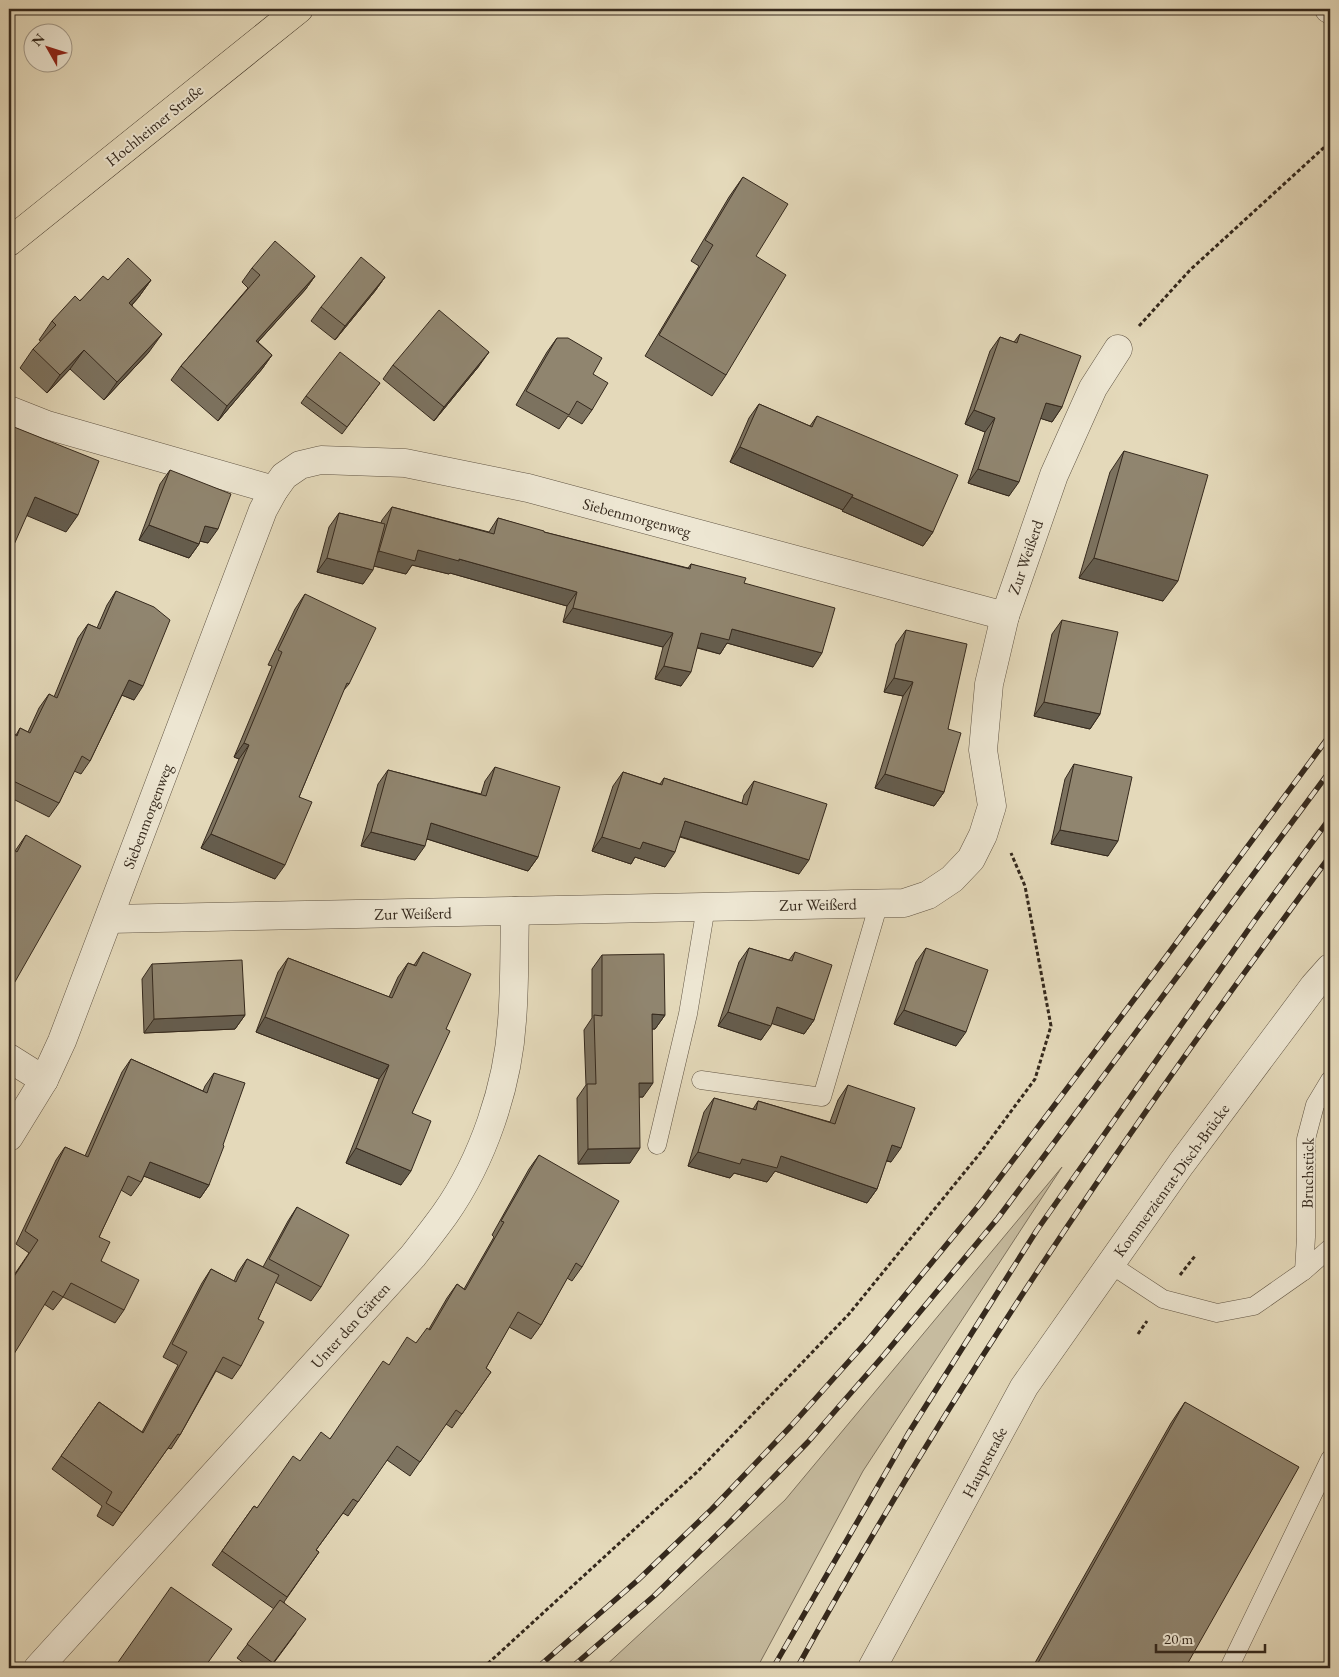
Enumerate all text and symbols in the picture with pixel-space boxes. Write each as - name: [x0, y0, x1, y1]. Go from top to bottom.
- north arrow: [22, 22, 72, 72]
- text: N: [27, 29, 49, 50]
- street label: Hochheimer Straße: [101, 80, 207, 171]
- street label: Siebenmorgenweg: [580, 493, 694, 542]
- street label: Zur Weißerd: [1003, 516, 1048, 597]
- street label: Siebenmorgenweg: [118, 760, 178, 872]
- street label: Zur Weißerd: [779, 893, 858, 916]
- street label: Zur Weißerd: [374, 902, 453, 925]
- street label: Kommerzienrat-Disch-Brücke: [1109, 1099, 1234, 1261]
- street label: Bruchstück: [1296, 1137, 1319, 1208]
- street label: Unter den Gärten: [306, 1277, 395, 1373]
- street label: Hauptstraße: [957, 1423, 1012, 1501]
- scale bar: [1156, 1622, 1265, 1654]
- text: 20 m: [1164, 1629, 1193, 1648]

